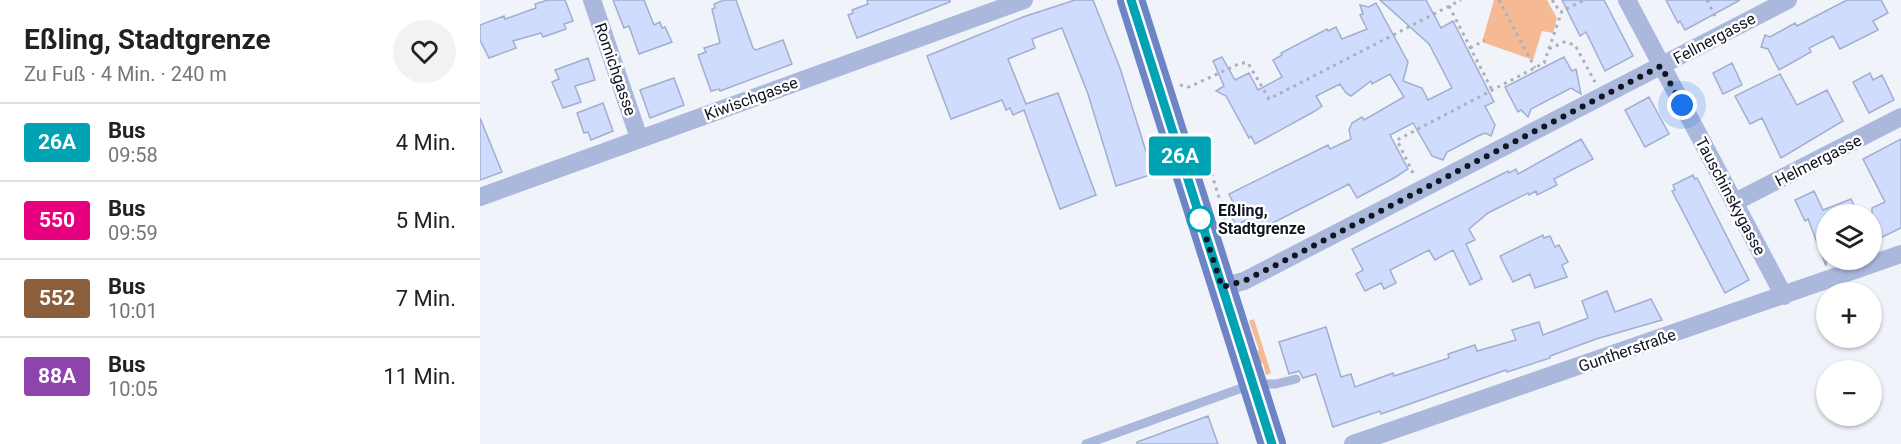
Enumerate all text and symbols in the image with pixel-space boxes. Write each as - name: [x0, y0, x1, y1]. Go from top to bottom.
- street label: Fellnergasse: [1670, 9, 1759, 68]
- button: heart: [393, 20, 456, 83]
- street label: Romichgasse: [591, 20, 640, 118]
- text: Eßling, Stadtgrenze: [24, 23, 271, 56]
- text: Zu Fuß · 4 Min. · 240 m: [24, 62, 227, 86]
- street label: Kiwischgasse: [702, 73, 800, 124]
- your location: [1667, 90, 1697, 120]
- text: Bus: [108, 118, 146, 143]
- text: 26A: [38, 130, 76, 154]
- text: 4 Min.: [396, 130, 456, 155]
- street label: Helmergasse: [1772, 131, 1865, 190]
- street label: Tauschinskygasse: [1691, 134, 1770, 258]
- line badge: 26A: [1146, 136, 1214, 176]
- text: 09:58: [108, 143, 158, 167]
- text: 26A: [1161, 144, 1199, 168]
- text: Bus: [108, 196, 146, 221]
- place label: Eßling, Stadtgrenze: [1218, 201, 1306, 238]
- map controls: [1816, 204, 1882, 426]
- button: layers: [1816, 204, 1882, 270]
- marker: Eßling, Stadtgrenze: [1187, 206, 1213, 232]
- text: 550: [39, 208, 75, 232]
- text: 5 Min.: [396, 208, 456, 233]
- text: 09:59: [108, 221, 158, 245]
- text: Bus: [108, 274, 146, 299]
- button: +: [1816, 282, 1882, 348]
- text: 552: [39, 286, 75, 310]
- text: 7 Min.: [396, 286, 456, 311]
- text: 10:01: [108, 299, 158, 323]
- street label: Guntherstraße: [1576, 325, 1678, 376]
- text: Bus: [108, 352, 146, 377]
- button: −: [1816, 360, 1882, 426]
- text: 88A: [38, 364, 76, 388]
- text: 11 Min.: [383, 364, 456, 389]
- text: 10:05: [108, 377, 158, 401]

